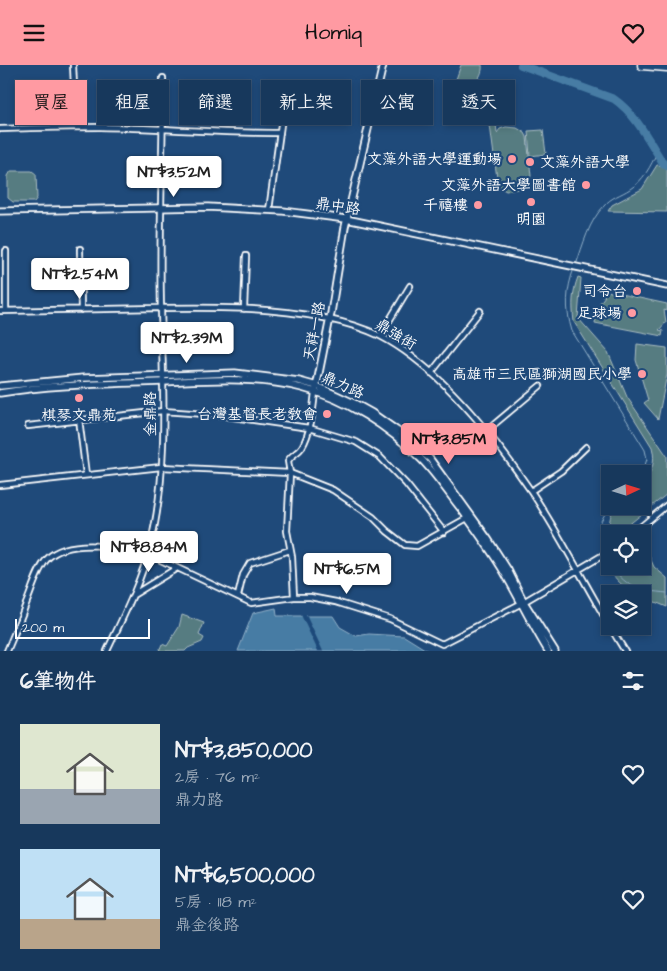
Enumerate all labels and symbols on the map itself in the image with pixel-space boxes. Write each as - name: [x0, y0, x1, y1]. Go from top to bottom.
- place label: 文藻外語大學運動場: [367, 149, 502, 170]
- place label: 文藻外語大學: [540, 152, 630, 173]
- marker: 文藻外語大學運動場: [506, 153, 518, 165]
- pin: NT$3.52M: [122, 155, 226, 198]
- marker: 文藻外語大學: [524, 156, 536, 168]
- place label: 文藻外語大學圖書館: [441, 175, 576, 196]
- marker: 文藻外語大學圖書館: [580, 179, 592, 191]
- street label: 鼎中路: [314, 193, 362, 220]
- place label: 千禧樓: [423, 195, 468, 216]
- marker: 明園: [525, 196, 537, 208]
- marker: 千禧樓: [472, 199, 484, 211]
- place label: 明園: [516, 209, 546, 230]
- pin: NT$2.54M: [28, 257, 132, 300]
- place label: 司令台: [582, 281, 627, 302]
- marker: 司令台: [631, 285, 643, 297]
- street label: 天祥一路: [298, 300, 331, 363]
- place label: 足球場: [577, 303, 622, 324]
- marker: 足球場: [626, 307, 638, 319]
- street label: 鼎強街: [371, 314, 420, 355]
- pin: NT$2.39M: [135, 321, 239, 364]
- place label: 高雄市三民區獅湖國民小學: [452, 364, 632, 385]
- street label: 鼎力路: [318, 367, 368, 404]
- marker: 高雄市三民區獅湖國民小學: [636, 368, 648, 380]
- street label: 金鼎路: [140, 391, 161, 437]
- marker: 棋琴文鼎苑: [73, 392, 85, 404]
- place label: 台灣基督長老教會: [197, 404, 317, 425]
- place label: 棋琴文鼎苑: [41, 405, 117, 426]
- marker: 台灣基督長老教會: [321, 408, 333, 420]
- pin: NT$3.85M: [397, 423, 501, 465]
- north arrow: [601, 465, 651, 515]
- pin: NT$8.84M: [97, 531, 201, 573]
- pin: NT$6.5M: [301, 553, 393, 595]
- scale bar: [15, 616, 150, 639]

